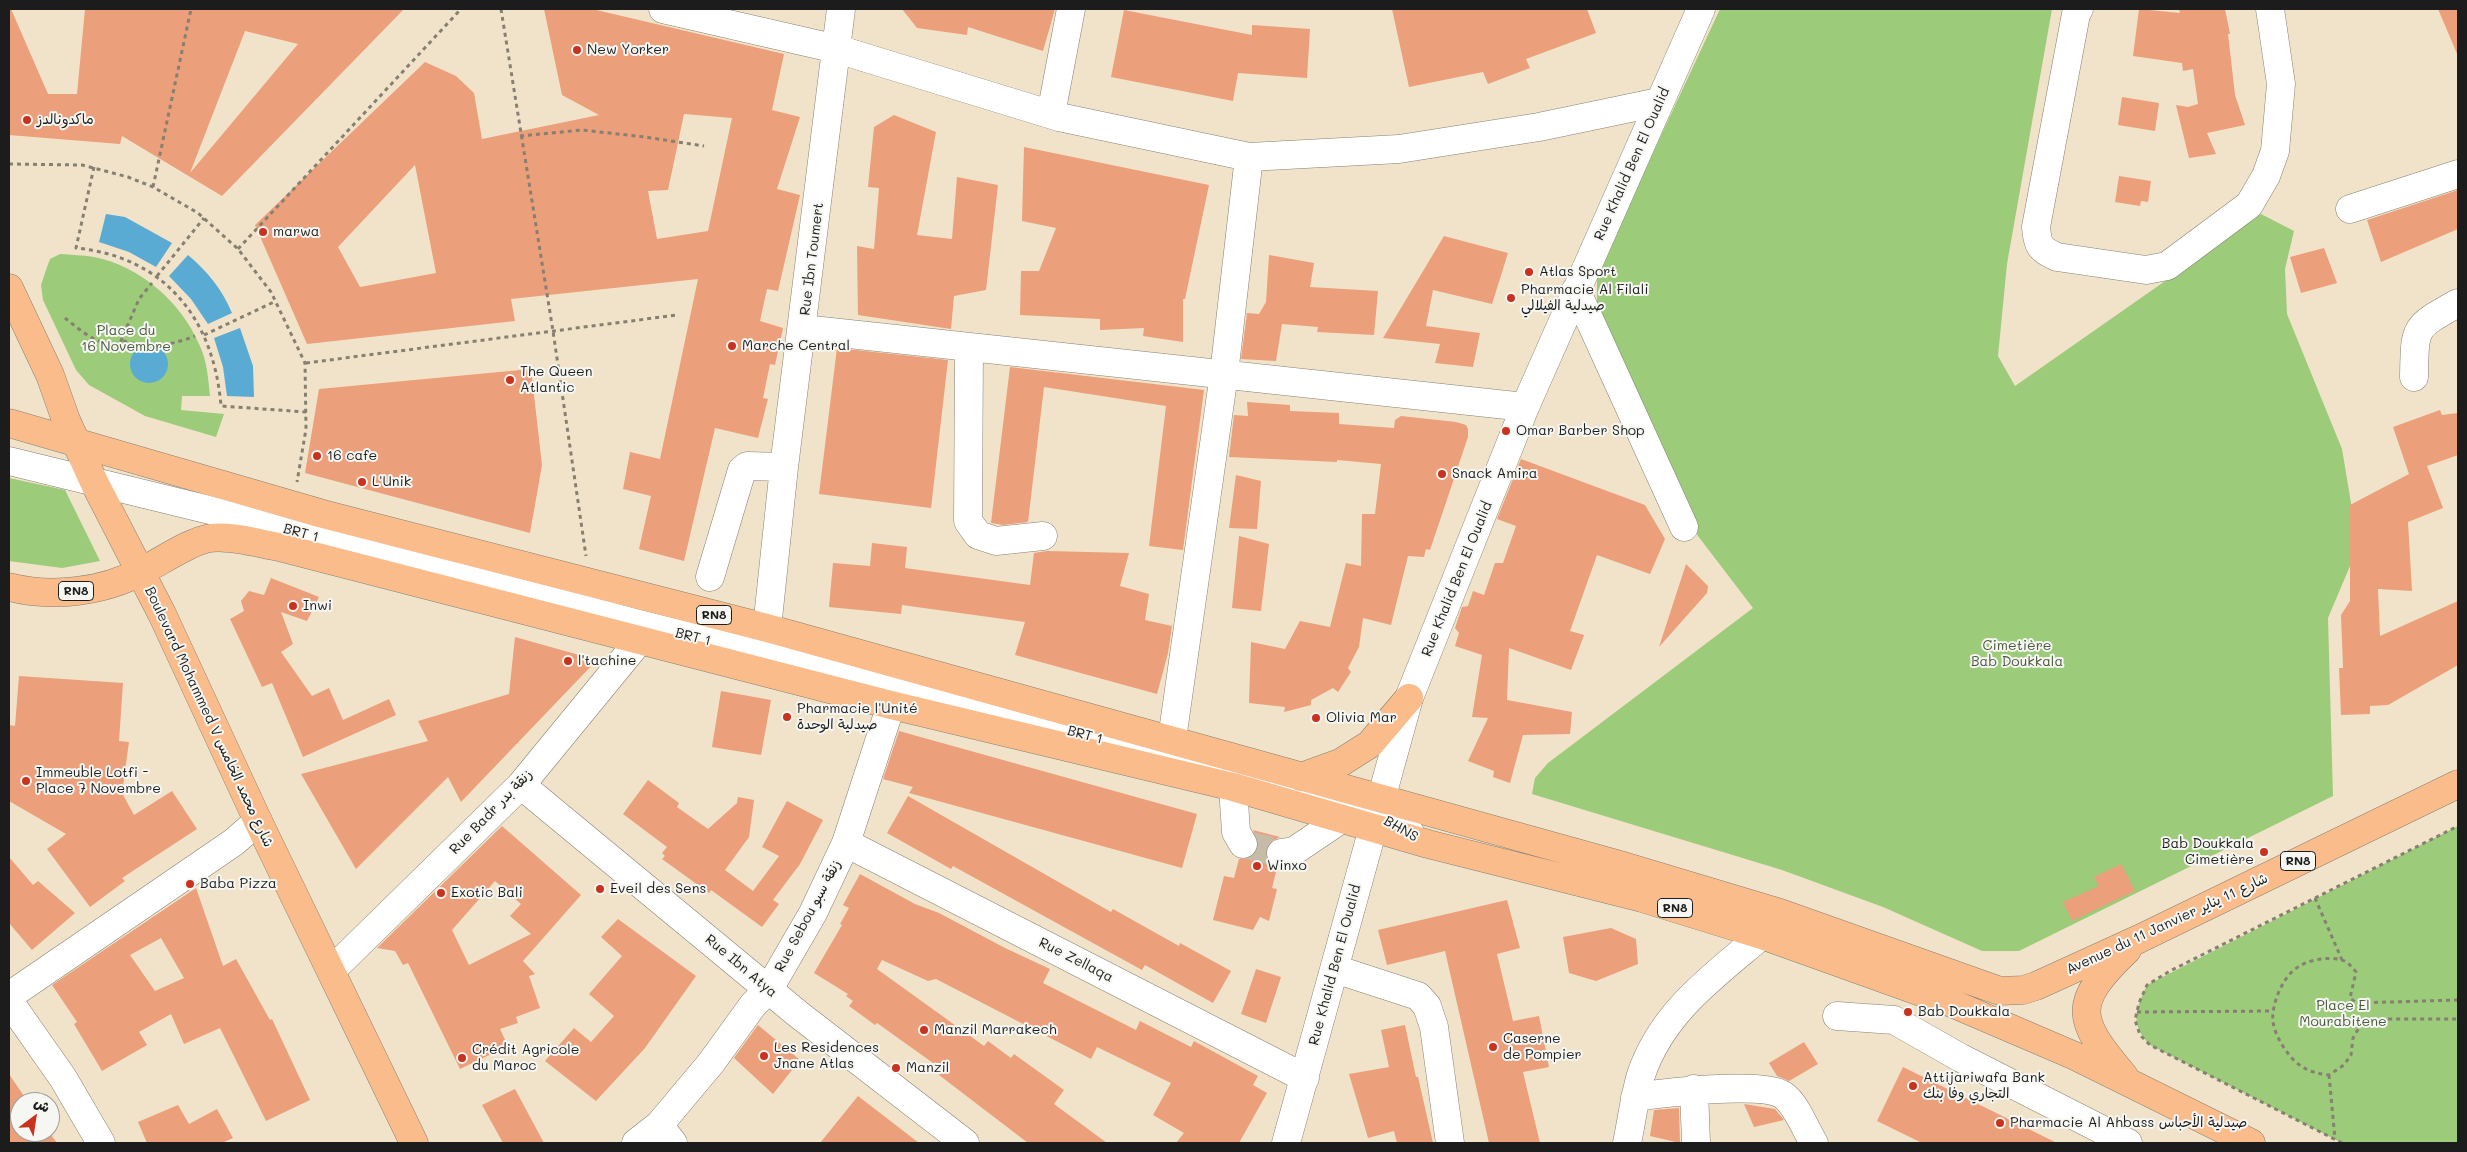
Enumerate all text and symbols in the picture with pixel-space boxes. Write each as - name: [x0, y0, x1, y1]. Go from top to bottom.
- place label: New Yorker: [587, 42, 669, 58]
- marker: New Yorker: [571, 44, 583, 56]
- street label: Rue Khalid Ben El Oualid: [1591, 85, 1673, 243]
- place label: ماكدونالدز: [37, 112, 94, 128]
- marker: ماكدونالدز: [21, 114, 33, 126]
- street label: Rue Ibn Toumert: [797, 201, 827, 317]
- place label: marwa: [273, 224, 319, 240]
- marker: marwa: [257, 226, 269, 238]
- place label: Atlas Sport: [1539, 264, 1616, 280]
- marker: Atlas Sport: [1523, 266, 1535, 278]
- place label: Pharmacie Al Filali صيدلية الفيلالي: [1521, 282, 1649, 314]
- marker: Pharmacie Al Filali صيدلية الفيلالي: [1505, 292, 1517, 304]
- park label: Place du 16 Novembre: [81, 323, 171, 356]
- place label: Marche Central: [742, 338, 850, 354]
- marker: Marche Central: [726, 340, 738, 352]
- place label: The Queen Atlantic: [520, 364, 593, 397]
- marker: The Queen Atlantic: [504, 374, 516, 386]
- place label: Omar Barber Shop: [1516, 423, 1645, 439]
- marker: Omar Barber Shop: [1500, 425, 1512, 437]
- place label: 16 cafe: [327, 448, 377, 464]
- marker: 16 cafe: [311, 450, 323, 462]
- place label: Snack Amira: [1452, 466, 1537, 482]
- marker: Snack Amira: [1436, 468, 1448, 480]
- place label: L'Unik: [372, 474, 411, 490]
- marker: L'Unik: [356, 476, 368, 488]
- street label: Rue Khalid Ben El Oualid: [1418, 499, 1496, 659]
- street label: BRT 1: [281, 520, 321, 546]
- road number: RN8: [58, 582, 94, 600]
- street label: Boulevard Mohammed V شارع محمد الخامس: [141, 584, 277, 850]
- place label: Inwi: [303, 598, 332, 614]
- marker: Inwi: [287, 600, 299, 612]
- road number: RN8: [696, 606, 732, 624]
- street label: BRT 1: [673, 624, 713, 650]
- park label: Cimetière Bab Doukkala: [1971, 638, 2063, 670]
- place label: l'tachine: [578, 653, 636, 669]
- marker: l'tachine: [562, 655, 574, 667]
- place label: Pharmacie l'Unité صيدلية الوحدة: [797, 701, 918, 734]
- place label: Olivia Mar: [1326, 710, 1397, 726]
- marker: Pharmacie l'Unité صيدلية الوحدة: [781, 711, 793, 723]
- marker: Olivia Mar: [1310, 712, 1322, 724]
- street label: BRT 1: [1065, 722, 1105, 748]
- place label: Immeuble Lotfi - Place 7 Novembre: [36, 765, 161, 798]
- street label: Rue Badr زنقة بدر: [446, 766, 536, 858]
- marker: Immeuble Lotfi - Place 7 Novembre: [20, 775, 32, 787]
- street label: BHNS: [1381, 813, 1421, 845]
- place label: Bab Doukkala Cimetière: [2162, 836, 2254, 869]
- marker: Bab Doukkala Cimetière: [2258, 846, 2270, 858]
- road number: RN8: [2280, 851, 2316, 870]
- street label: Rue Sebou زنقة سبو: [771, 857, 845, 975]
- place label: Winxo: [1267, 858, 1307, 874]
- marker: Winxo: [1251, 860, 1263, 872]
- street label: Avenue du 11 Janvier شارع 11 يناير: [2064, 870, 2270, 978]
- place label: Baba Pizza: [200, 876, 277, 892]
- marker: Baba Pizza: [184, 878, 196, 890]
- place label: Eveil des Sens: [610, 881, 706, 897]
- marker: Eveil des Sens: [594, 883, 606, 895]
- street label: Rue Khalid Ben El Oualid: [1305, 883, 1365, 1047]
- place label: Exotic Bali: [451, 885, 523, 901]
- marker: Exotic Bali: [435, 887, 447, 899]
- road number: RN8: [1658, 898, 1692, 918]
- street label: Rue Ibn Atya: [702, 931, 780, 1001]
- street label: Rue Zellaqa: [1036, 934, 1116, 986]
- park label: Place El Mourabitene: [2299, 998, 2387, 1030]
- place label: Bab Doukkala: [1918, 1004, 2010, 1020]
- marker: Bab Doukkala: [1902, 1006, 1914, 1018]
- place label: Manzil Marrakech: [934, 1022, 1057, 1038]
- marker: Manzil Marrakech: [918, 1024, 930, 1036]
- place label: Caserne de Pompier: [1503, 1031, 1582, 1064]
- place label: Les Residences Jnane Atlas: [774, 1040, 879, 1072]
- marker: Caserne de Pompier: [1487, 1041, 1499, 1053]
- place label: Crédit Agricole du Maroc: [472, 1042, 579, 1074]
- marker: Les Residences Jnane Atlas: [758, 1050, 770, 1062]
- marker: Crédit Agricole du Maroc: [456, 1052, 468, 1064]
- place label: Manzil: [906, 1060, 949, 1076]
- marker: Manzil: [890, 1062, 902, 1074]
- place label: Attijariwafa Bank التجاري وفا بنك: [1923, 1070, 2045, 1102]
- marker: Attijariwafa Bank التجاري وفا بنك: [1907, 1080, 1919, 1092]
- north arrow: [10, 1092, 60, 1142]
- text: ش: [31, 1092, 54, 1117]
- place label: Pharmacie Al Ahbass صيدلية الأحباس: [2010, 1115, 2247, 1131]
- marker: Pharmacie Al Ahbass صيدلية الأحباس: [1994, 1117, 2006, 1129]

